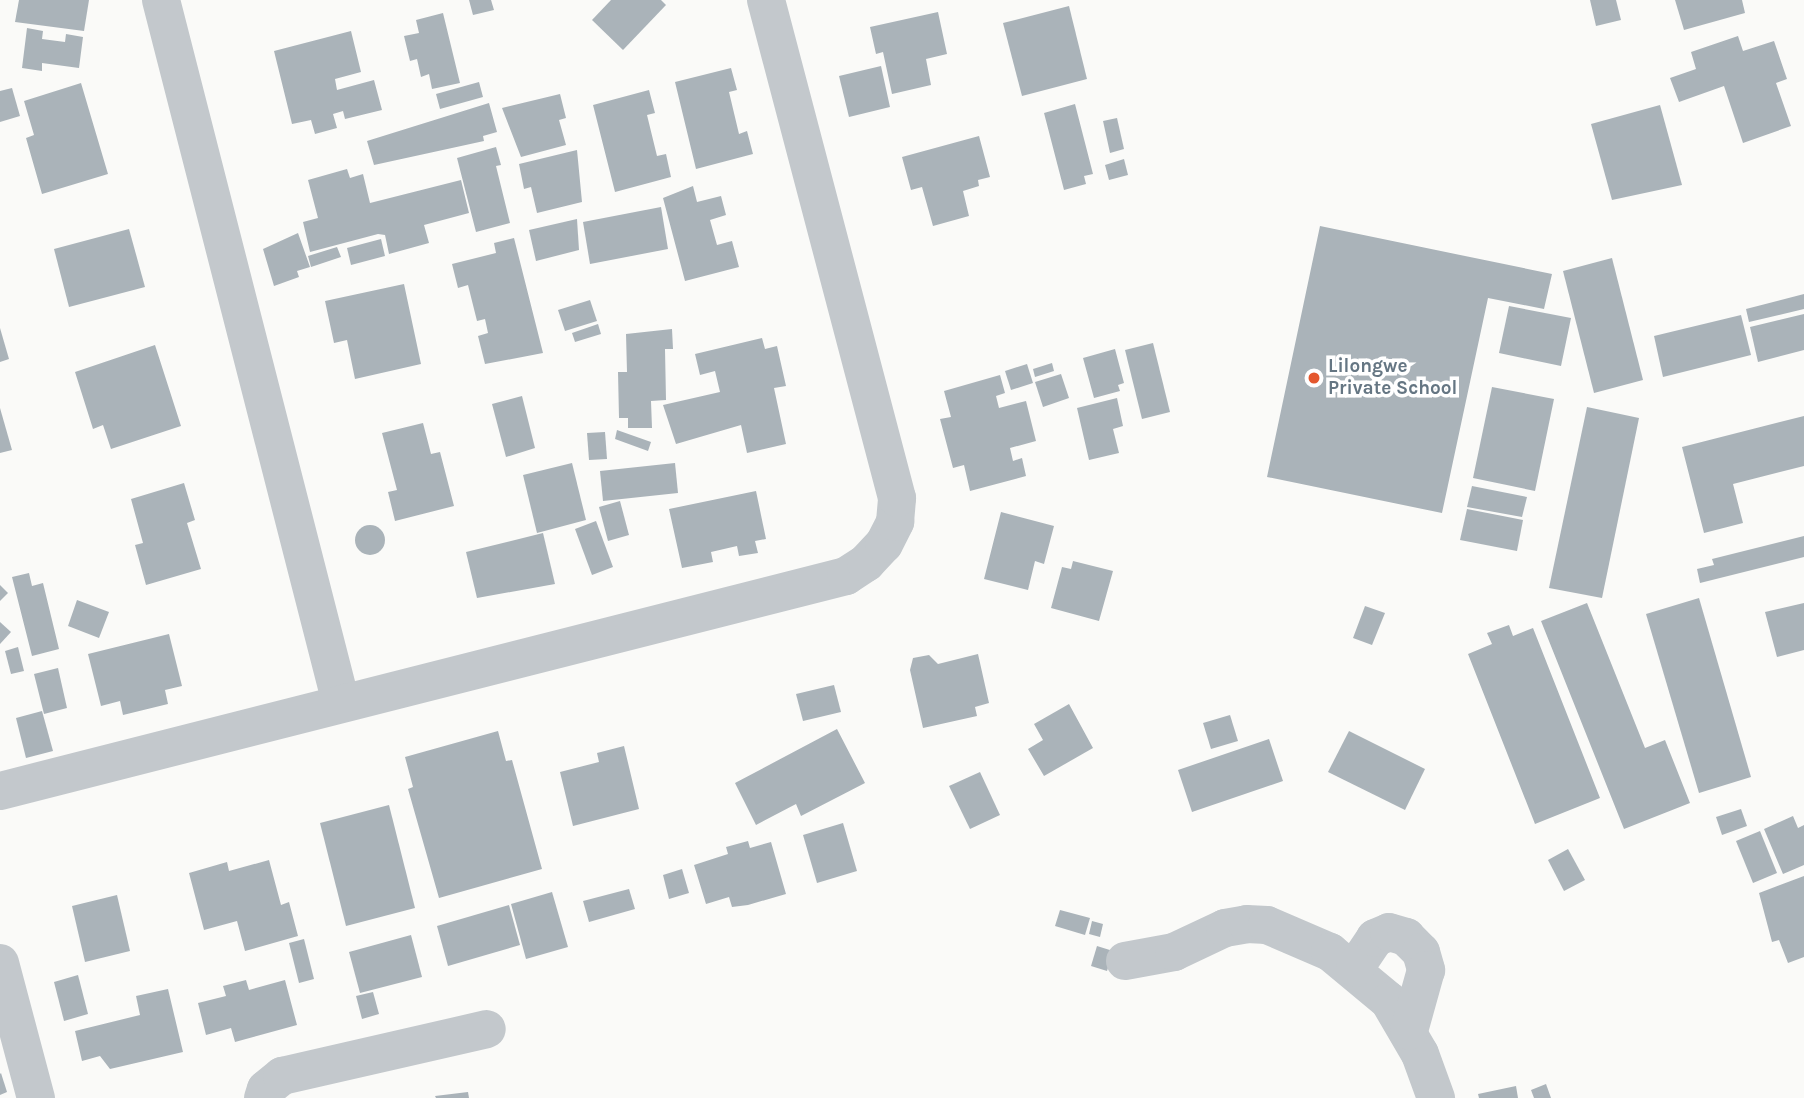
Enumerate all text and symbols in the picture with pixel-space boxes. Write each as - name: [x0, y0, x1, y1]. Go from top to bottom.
- place label: Lilongwe Private School: [1328, 356, 1457, 400]
- marker: Lilongwe Private School: [1306, 370, 1322, 386]

